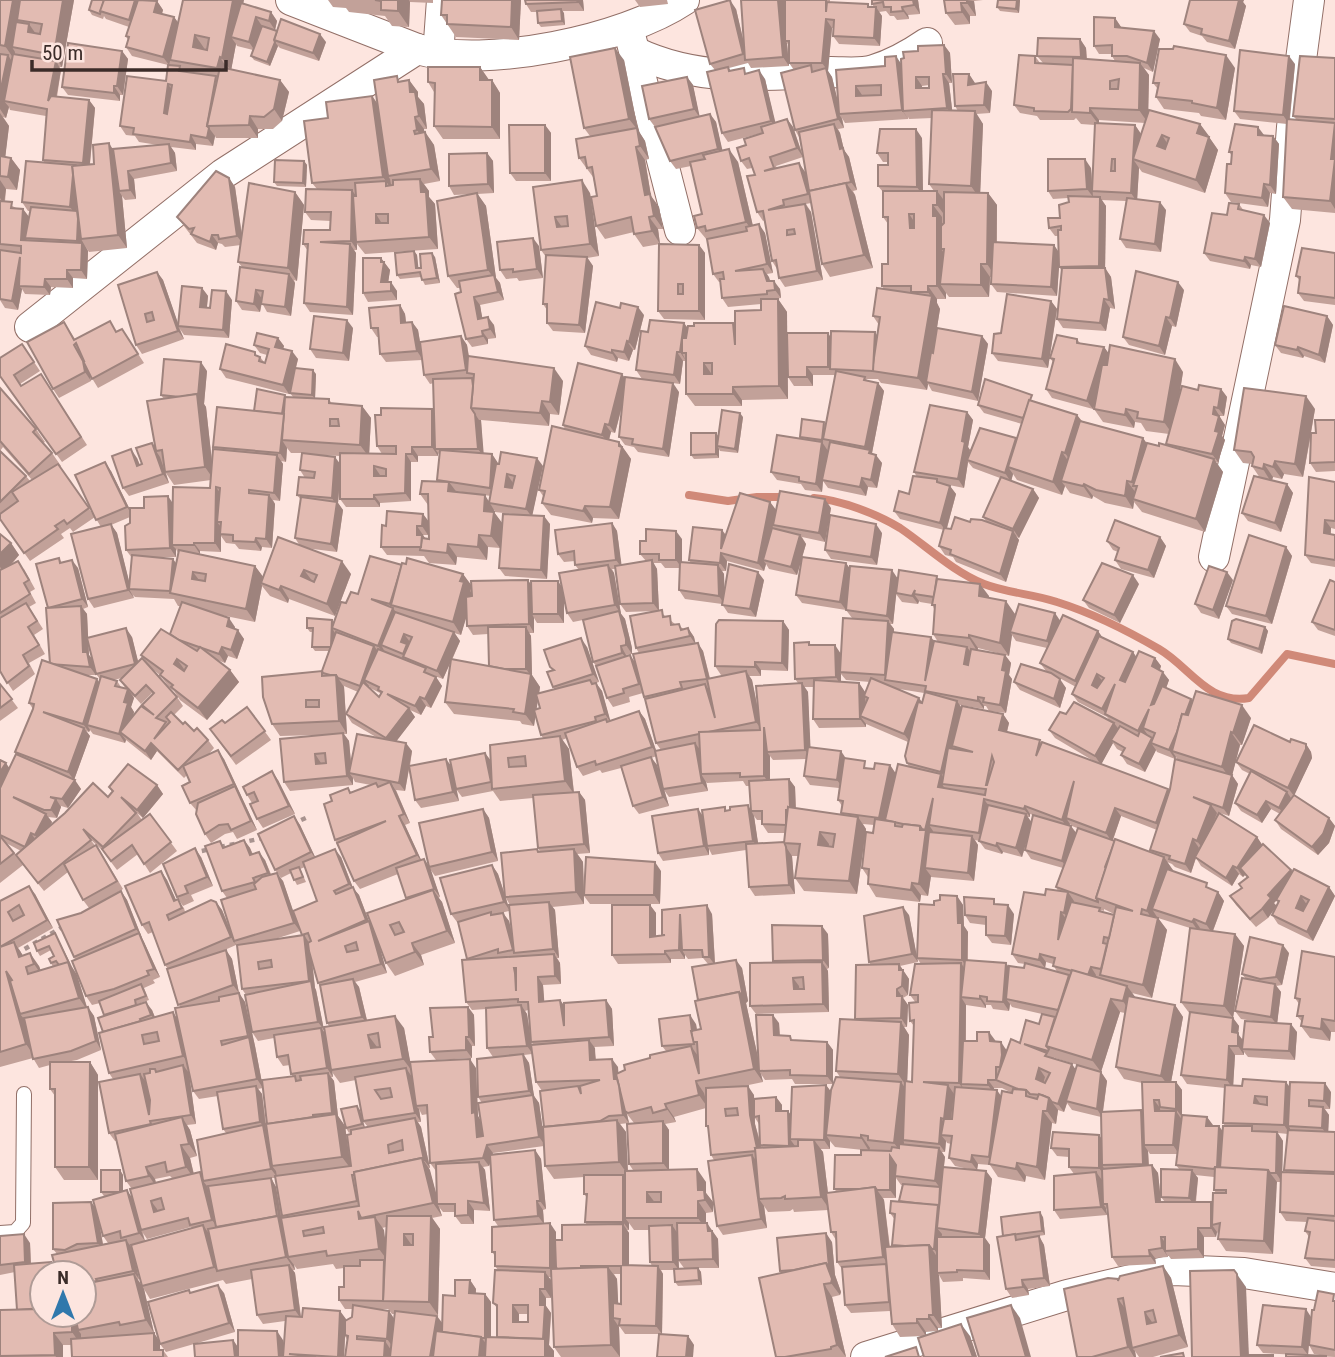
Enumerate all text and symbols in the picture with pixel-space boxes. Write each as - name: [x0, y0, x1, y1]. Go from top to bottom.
- scale bar: [32, 28, 226, 72]
- text: 50 m: [42, 41, 83, 65]
- north arrow: [28, 1259, 98, 1329]
- text: N: [57, 1266, 69, 1289]

